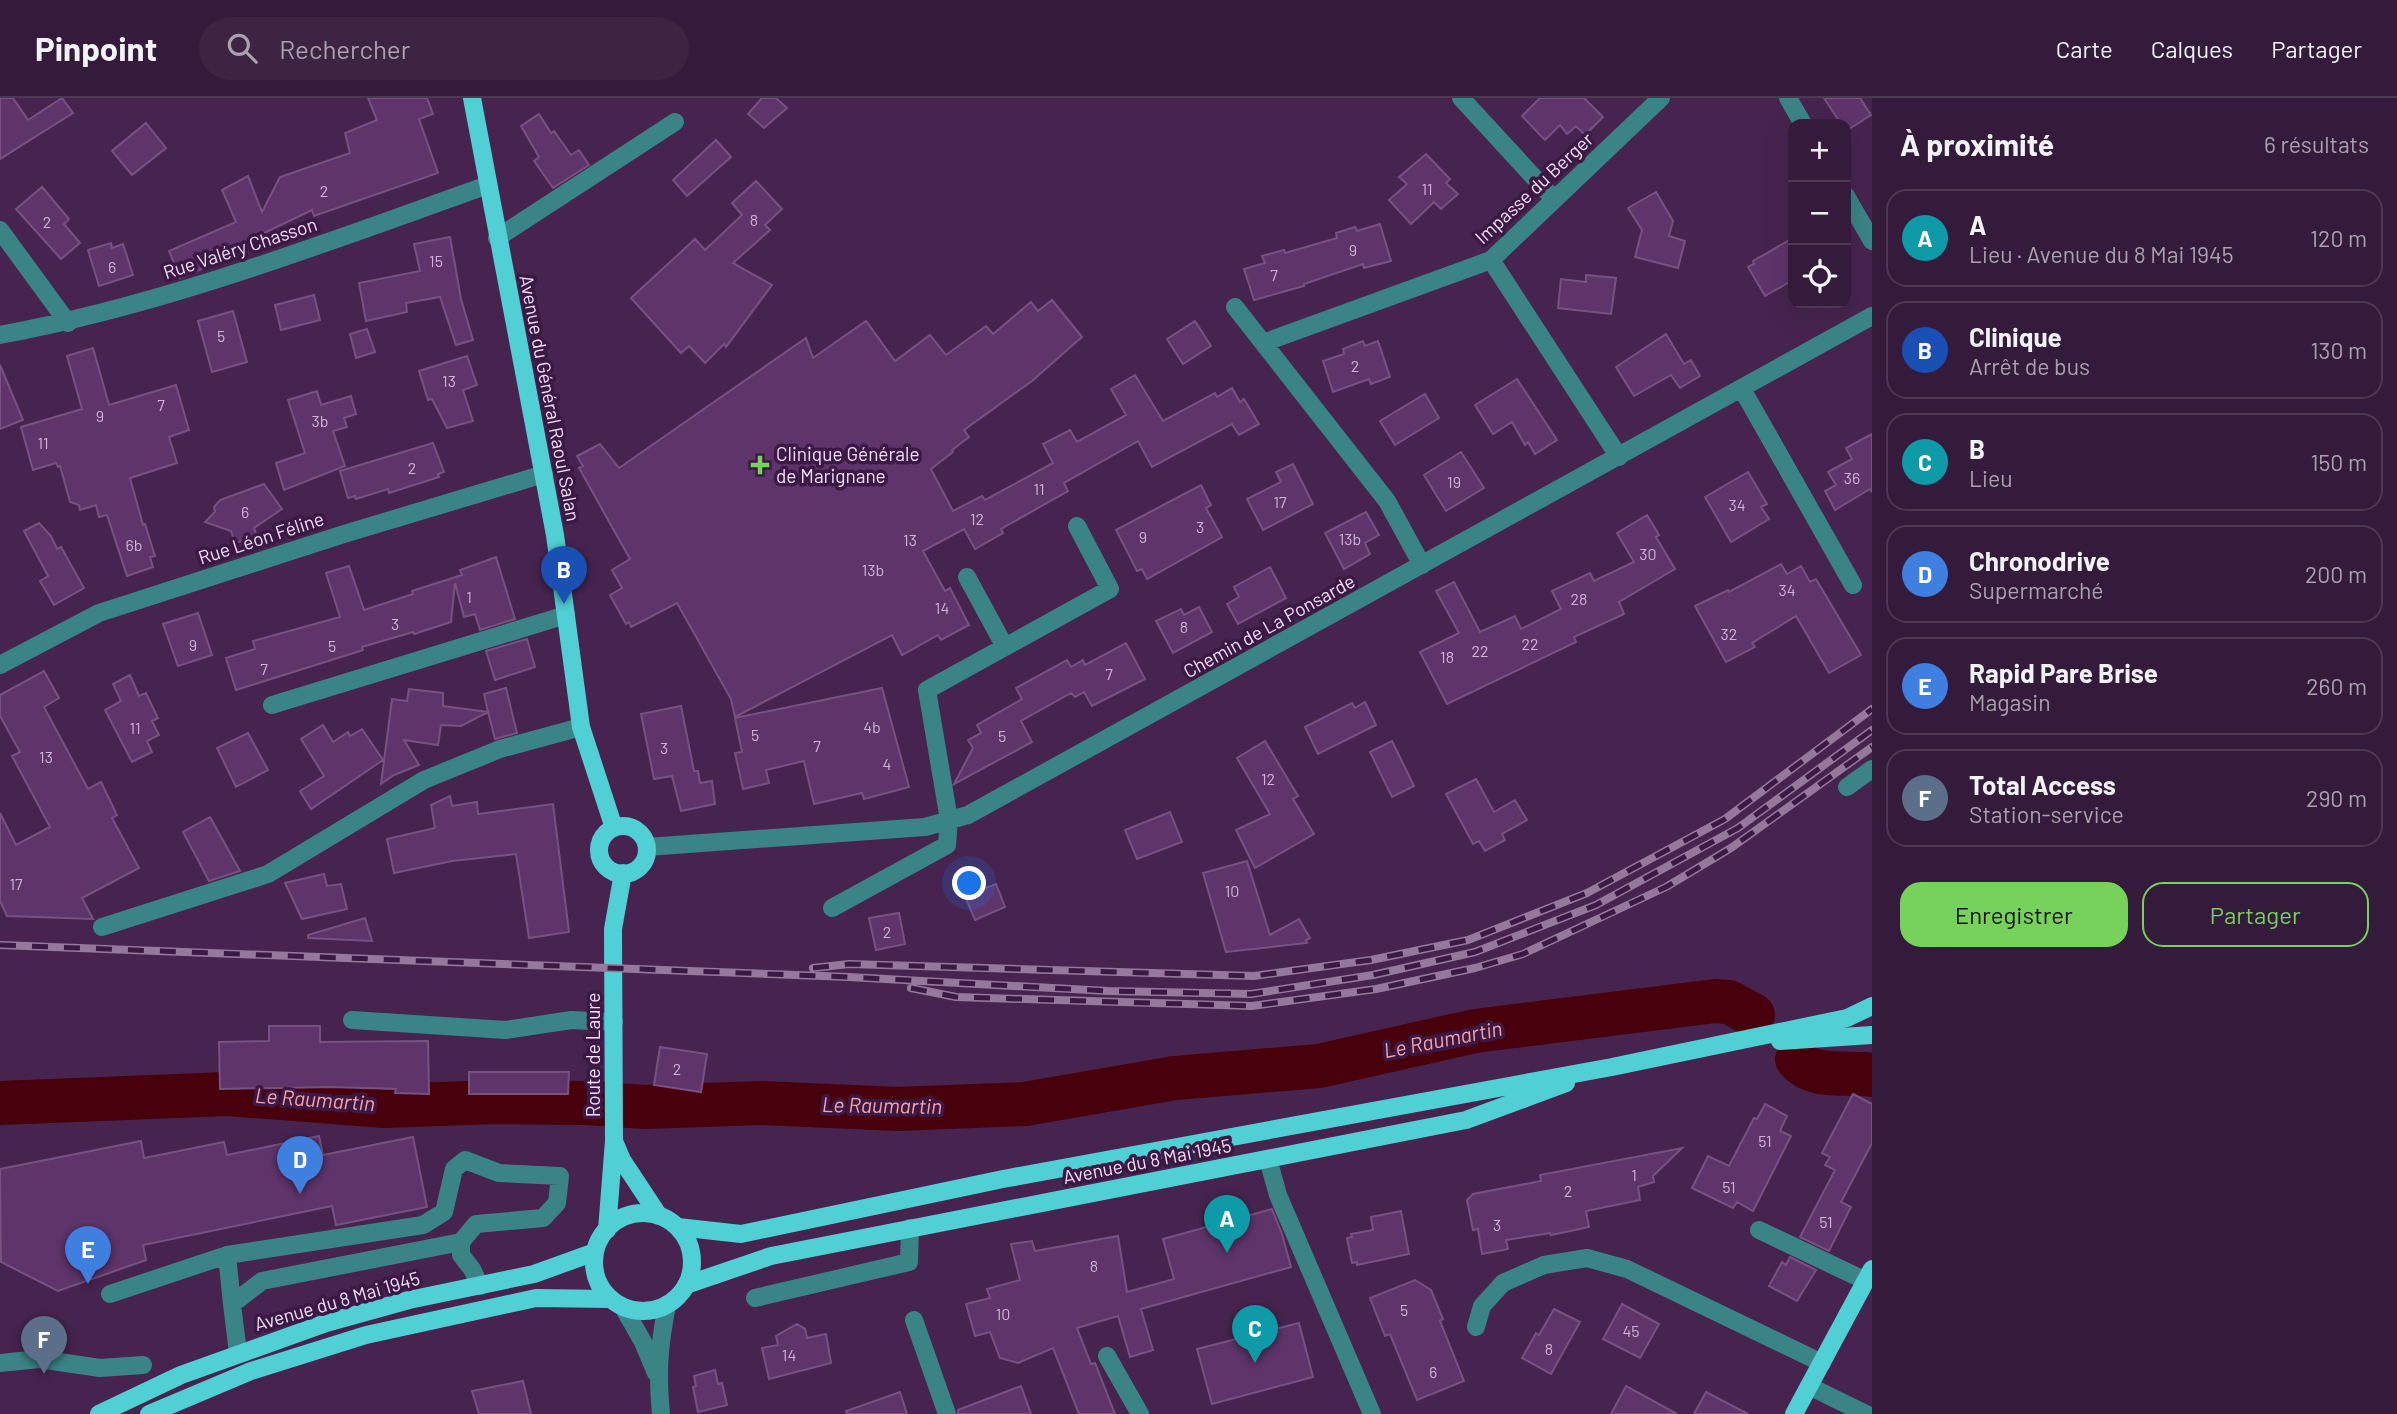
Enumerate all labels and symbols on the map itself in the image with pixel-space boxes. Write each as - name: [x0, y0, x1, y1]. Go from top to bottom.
- street label: Impasse du Berger: [1470, 127, 1598, 248]
- house number: 11: [1421, 179, 1433, 198]
- house number: 2: [320, 181, 328, 200]
- house number: 8: [750, 210, 758, 229]
- house number: 2: [43, 212, 51, 231]
- street label: Rue Valéry Chasson: [160, 212, 320, 283]
- house number: 9: [1349, 240, 1357, 259]
- house number: 15: [429, 251, 443, 270]
- house number: 6: [108, 257, 116, 276]
- house number: 7: [1270, 265, 1278, 284]
- street label: Avenue du Général Raoul Salan: [515, 273, 586, 523]
- house number: 5: [217, 326, 225, 345]
- house number: 2: [1351, 356, 1359, 375]
- house number: 13: [442, 371, 456, 390]
- house number: 7: [157, 395, 165, 414]
- house number: 9: [96, 406, 104, 425]
- house number: 3b: [312, 411, 328, 430]
- house number: 11: [37, 433, 49, 452]
- place label: Clinique Générale de Marignane: [776, 442, 920, 487]
- marker: Clinique Générale de Marignane: [750, 455, 770, 475]
- house number: 2: [408, 458, 416, 477]
- house number: 36: [1844, 468, 1860, 487]
- house number: 19: [1447, 472, 1461, 491]
- house number: 11: [1033, 479, 1045, 498]
- house number: 17: [1273, 492, 1287, 511]
- house number: 34: [1728, 495, 1746, 514]
- house number: 6: [241, 502, 249, 521]
- street label: Rue Léon Féline: [195, 506, 327, 569]
- house number: 12: [970, 509, 984, 528]
- house number: 3: [1196, 517, 1204, 536]
- house number: 9: [1139, 527, 1147, 546]
- house number: 13b: [1339, 529, 1361, 548]
- house number: 13: [903, 530, 917, 549]
- house number: 6b: [126, 535, 142, 554]
- house number: 30: [1639, 544, 1657, 563]
- pin: B: [541, 546, 587, 604]
- house number: 13b: [862, 560, 884, 579]
- street label: Chemin de La Ponsarde: [1179, 569, 1359, 682]
- house number: 34: [1778, 580, 1796, 599]
- house number: 1: [466, 587, 472, 606]
- house number: 28: [1571, 589, 1587, 608]
- house number: 14: [935, 598, 949, 617]
- house number: 3: [391, 614, 399, 633]
- house number: 8: [1180, 617, 1188, 636]
- house number: 32: [1721, 624, 1737, 643]
- house number: 22: [1521, 634, 1539, 653]
- house number: 9: [189, 635, 197, 654]
- house number: 5: [328, 636, 336, 655]
- house number: 22: [1471, 641, 1489, 660]
- house number: 18: [1440, 647, 1454, 666]
- house number: 7: [260, 659, 268, 678]
- house number: 7: [1105, 664, 1113, 683]
- house number: 4b: [863, 717, 881, 736]
- house number: 11: [129, 718, 141, 737]
- house number: 5: [751, 725, 759, 744]
- house number: 5: [998, 726, 1006, 745]
- house number: 7: [813, 736, 821, 755]
- house number: 3: [660, 738, 668, 757]
- house number: 13: [39, 747, 53, 766]
- house number: 4: [883, 754, 891, 773]
- house number: 12: [1261, 769, 1275, 788]
- your location: [952, 866, 986, 900]
- house number: 17: [9, 874, 23, 893]
- house number: 10: [1225, 881, 1239, 900]
- house number: 2: [883, 922, 891, 941]
- street label: Route de Laure: [581, 993, 604, 1117]
- water label: Le Raumartin: [1381, 1015, 1504, 1062]
- house number: 2: [673, 1059, 681, 1078]
- water label: Le Raumartin: [254, 1082, 376, 1115]
- water label: Le Raumartin: [822, 1091, 942, 1118]
- house number: 51: [1758, 1131, 1772, 1150]
- street label: Avenue du 8 Mai 1945: [1061, 1133, 1233, 1188]
- pin: D: [277, 1136, 323, 1194]
- house number: 1: [1631, 1165, 1637, 1184]
- house number: 51: [1722, 1177, 1736, 1196]
- house number: 2: [1564, 1181, 1572, 1200]
- pin: A: [1204, 1195, 1250, 1253]
- house number: 51: [1819, 1212, 1833, 1231]
- house number: 3: [1493, 1215, 1501, 1234]
- pin: E: [65, 1226, 111, 1284]
- house number: 8: [1090, 1256, 1098, 1275]
- street label: Avenue du 8 Mai 1945: [252, 1266, 422, 1335]
- house number: 5: [1400, 1300, 1408, 1319]
- house number: 10: [996, 1304, 1010, 1323]
- pin: C: [1232, 1305, 1278, 1363]
- pin: F: [21, 1316, 67, 1374]
- house number: 45: [1622, 1321, 1640, 1340]
- house number: 8: [1545, 1339, 1553, 1358]
- house number: 14: [782, 1345, 796, 1364]
- house number: 6: [1429, 1362, 1437, 1381]

